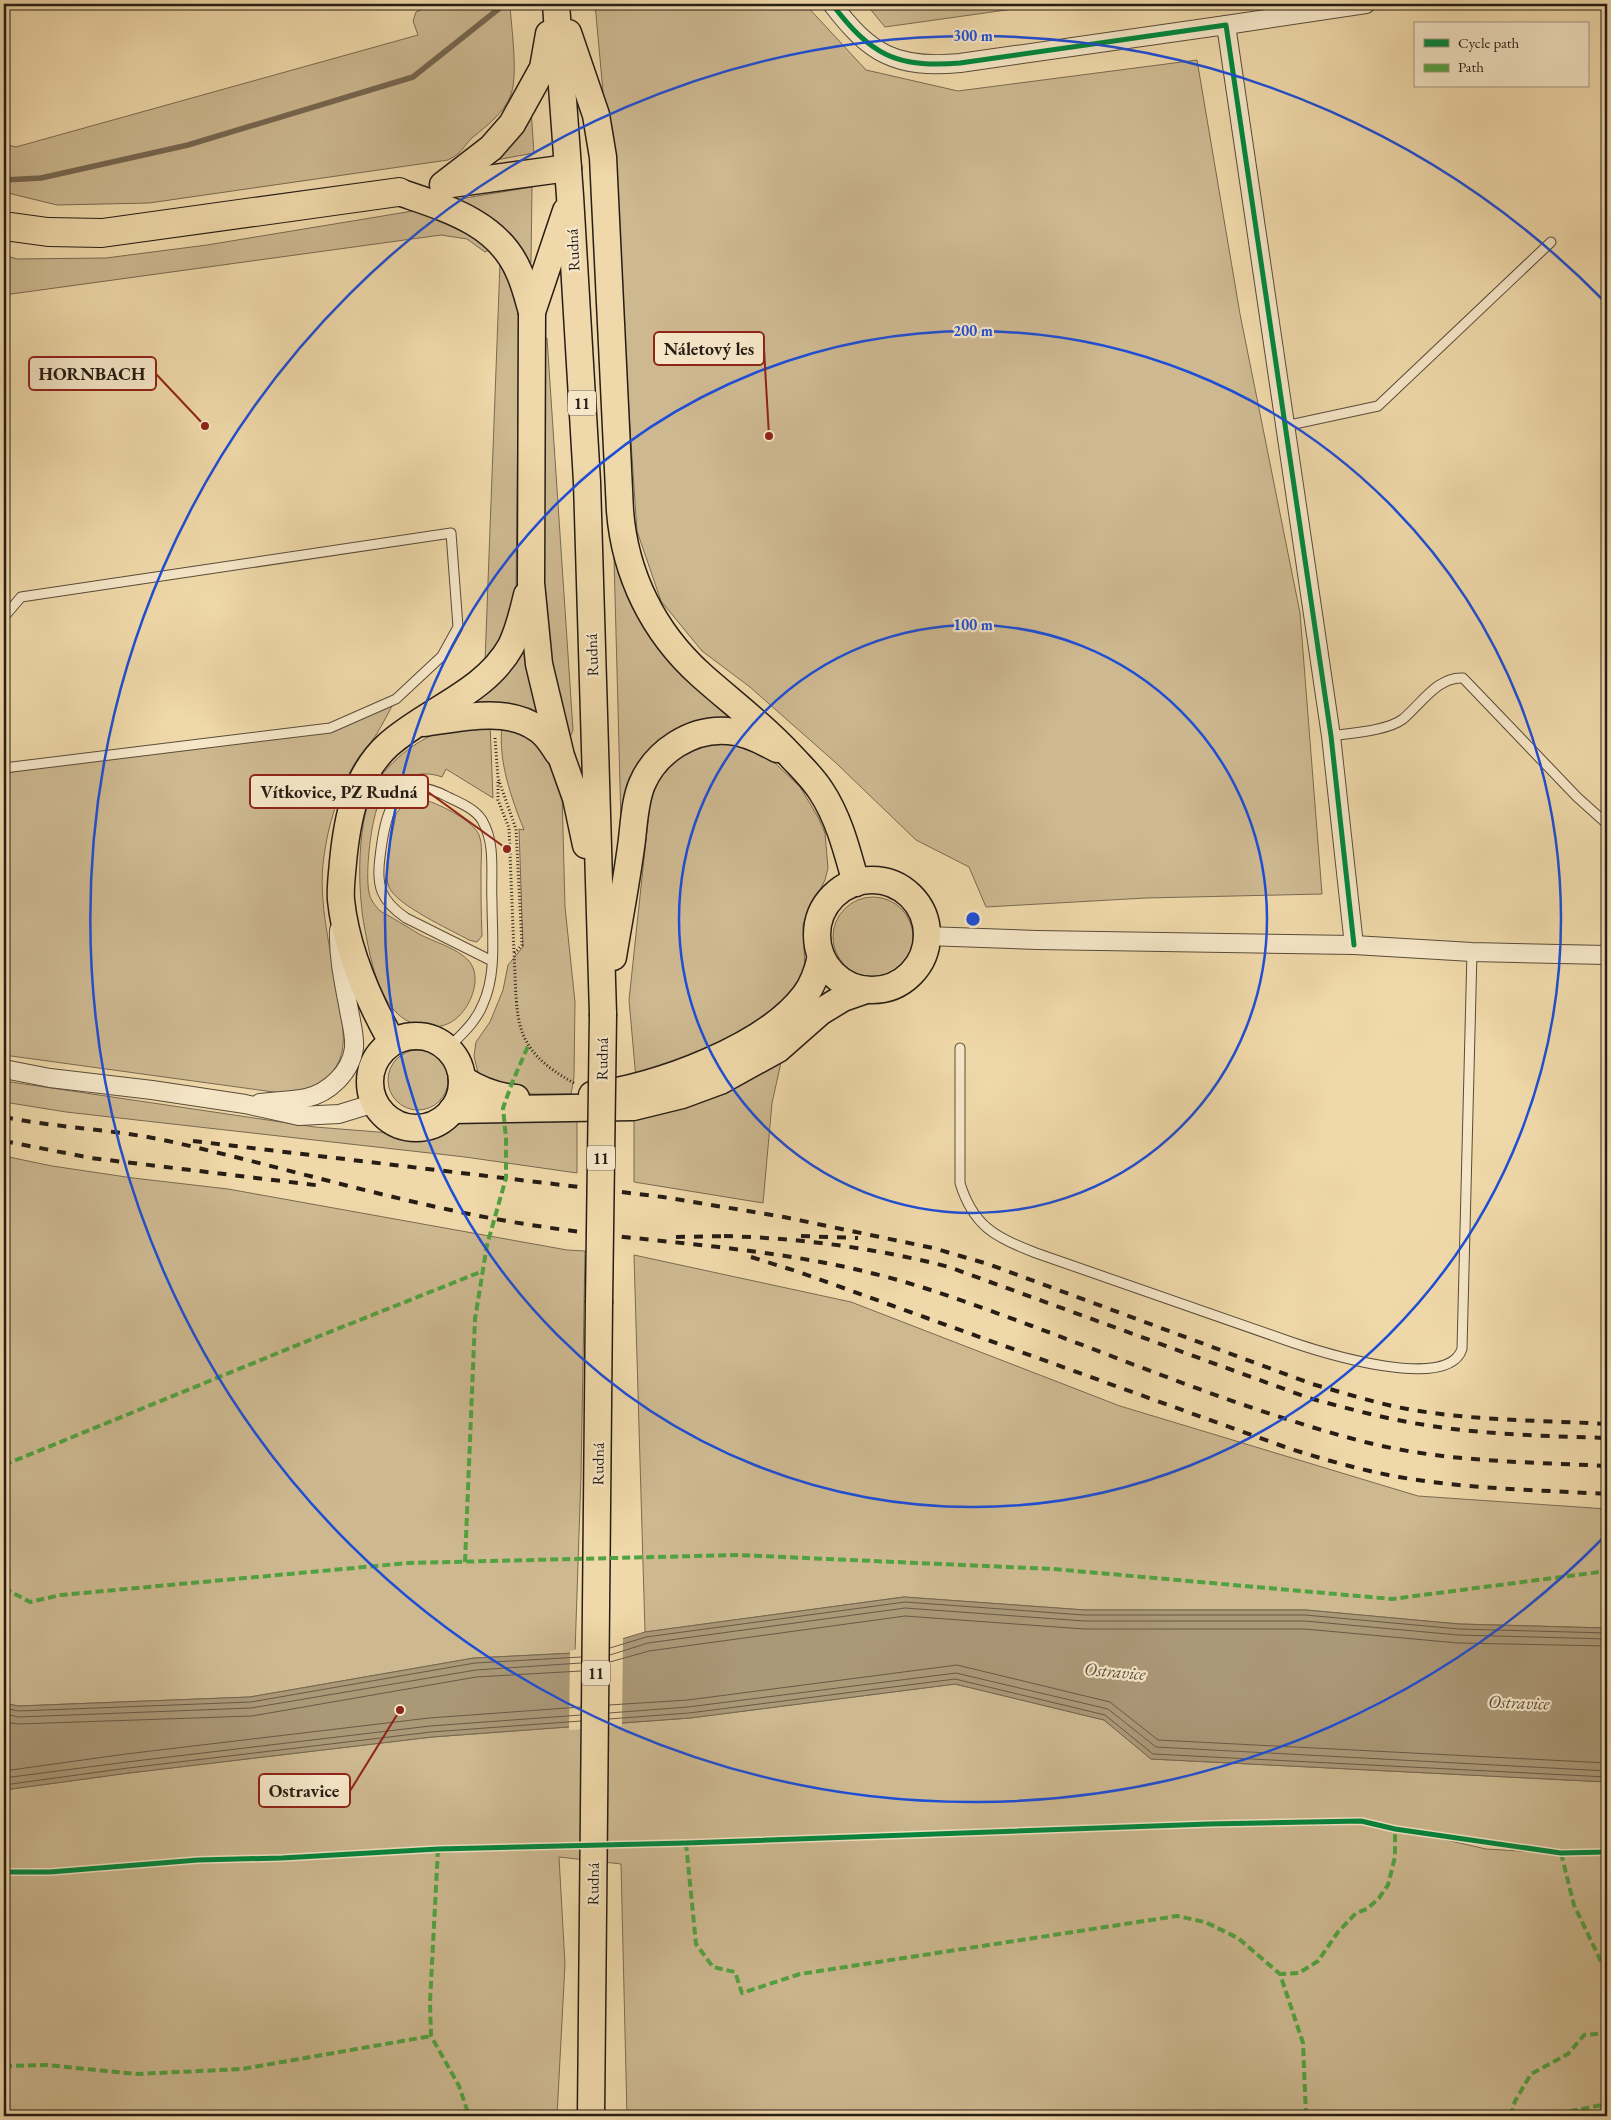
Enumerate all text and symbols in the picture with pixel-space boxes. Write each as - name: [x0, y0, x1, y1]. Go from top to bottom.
- legend: [1414, 22, 1588, 88]
- text: 300 m: [953, 26, 993, 45]
- text: Cycle path: [1458, 33, 1520, 52]
- text: Path: [1458, 57, 1484, 76]
- street label: Rudná: [561, 227, 585, 272]
- text: 200 m: [953, 321, 993, 340]
- callout: Náletový les: [654, 332, 764, 365]
- text: Náletový les: [664, 337, 754, 360]
- callout: HORNBACH: [29, 357, 156, 390]
- text: HORNBACH: [38, 362, 146, 385]
- road number: 11: [568, 390, 596, 416]
- text: 100 m: [953, 615, 993, 634]
- street label: Rudná: [581, 633, 603, 677]
- callout: Vítkovice, PZ Rudná: [250, 775, 428, 808]
- text: Vítkovice, PZ Rudná: [260, 780, 418, 803]
- centre of rings: [964, 910, 982, 928]
- street label: Rudná: [591, 1037, 613, 1081]
- road number: 11: [587, 1146, 615, 1170]
- street label: Rudná: [587, 1442, 609, 1486]
- water label: Ostravice: [1083, 1657, 1147, 1685]
- road number: 11: [582, 1660, 610, 1686]
- water label: Ostravice: [1488, 1689, 1551, 1715]
- callout: Ostravice: [259, 1774, 350, 1807]
- text: Ostravice: [269, 1779, 340, 1802]
- street label: Rudná: [582, 1862, 604, 1906]

